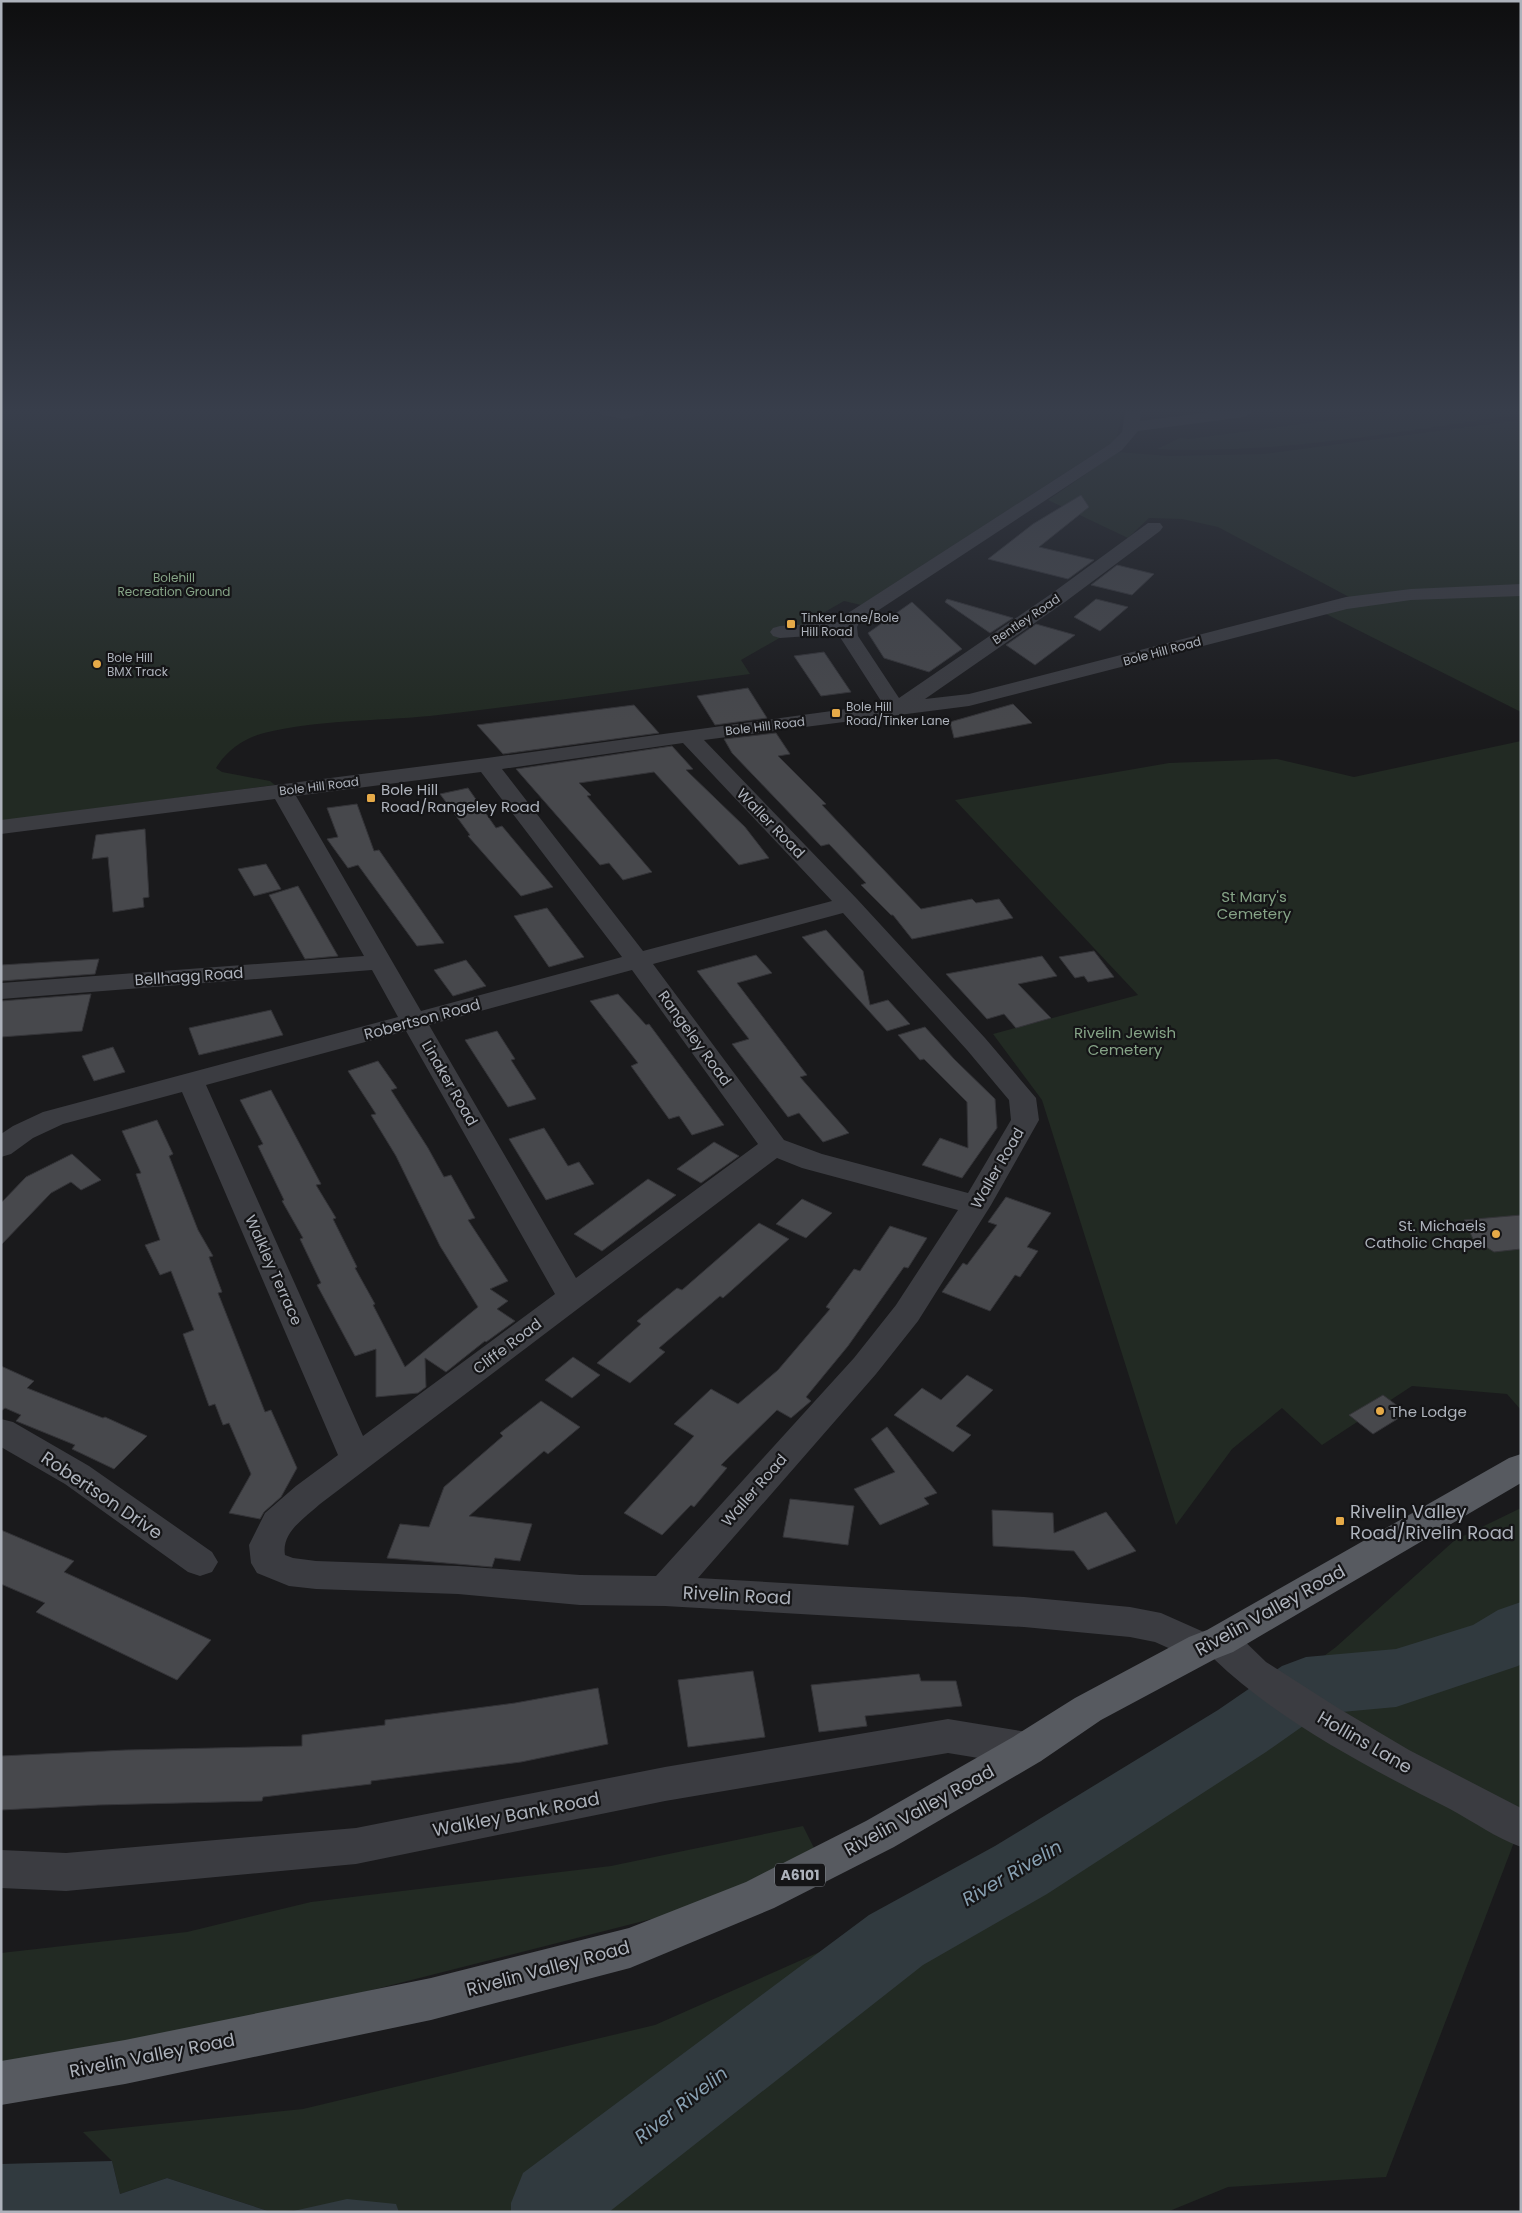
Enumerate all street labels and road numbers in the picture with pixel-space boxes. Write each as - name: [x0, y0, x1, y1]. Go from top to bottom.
- street label: Bentley Road: [989, 590, 1063, 648]
- street label: Bole Hill Road: [1121, 632, 1203, 670]
- street label: Bole Hill Road: [724, 713, 806, 739]
- street label: Bole Hill Road: [278, 773, 360, 799]
- street label: Waller Road: [732, 783, 810, 863]
- street label: Bellhagg Road: [134, 962, 244, 990]
- street label: Rangeley Road: [653, 986, 737, 1090]
- street label: Robertson Road: [362, 993, 482, 1045]
- street label: Linaker Road: [417, 1036, 483, 1130]
- street label: Waller Road: [965, 1124, 1029, 1212]
- street label: Walkley Terrace: [240, 1211, 308, 1329]
- street label: Cliffe Road: [468, 1313, 546, 1379]
- street label: Robertson Drive: [36, 1445, 168, 1545]
- street label: Waller Road: [717, 1449, 791, 1531]
- street label: Rivelin Valley Road: [1191, 1558, 1349, 1662]
- street label: Rivelin Road: [682, 1580, 792, 1610]
- street label: Hollins Lane: [1313, 1705, 1417, 1779]
- street label: Rivelin Valley Road: [840, 1758, 998, 1862]
- street label: Walkley Bank Road: [430, 1786, 602, 1842]
- road number: A6101: [775, 1864, 825, 1886]
- street label: Rivelin Valley Road: [464, 1934, 632, 2002]
- street label: Rivelin Valley Road: [67, 2027, 237, 2083]

